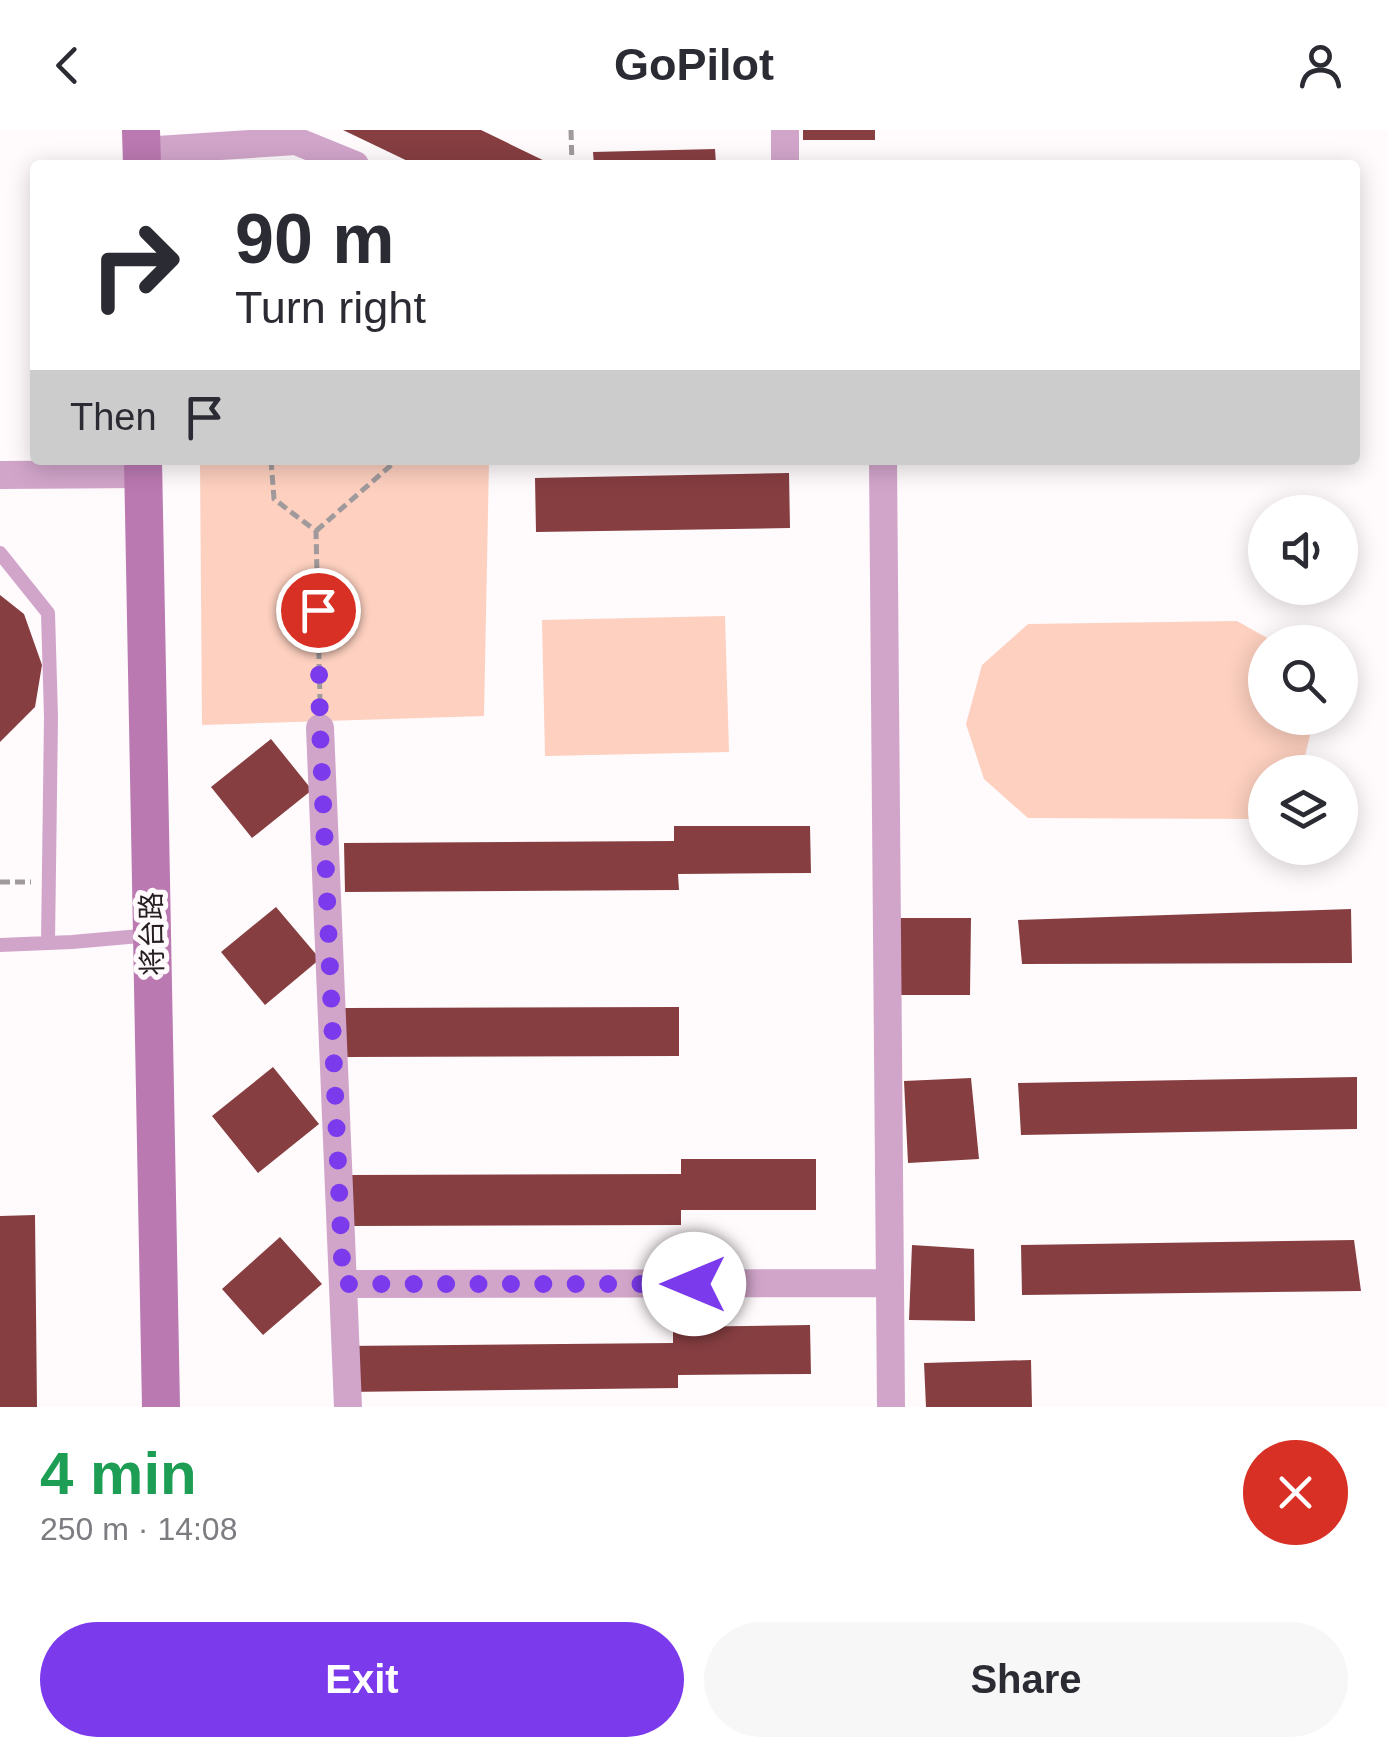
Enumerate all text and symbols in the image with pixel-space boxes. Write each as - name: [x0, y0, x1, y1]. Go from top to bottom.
- icon: back: [40, 38, 95, 93]
- icon: person: [1293, 38, 1348, 93]
- text: GoPilot: [614, 39, 774, 90]
- icon: right: [70, 200, 200, 330]
- text: 90 m: [235, 200, 395, 278]
- text: Turn right: [235, 282, 426, 333]
- icon: arrive: [177, 390, 232, 445]
- text: Then: [70, 396, 157, 438]
- map controls: [1248, 495, 1358, 865]
- button: sound: [1248, 495, 1358, 605]
- pin: [276, 568, 361, 653]
- icon: arrive: [291, 583, 346, 638]
- button: search: [1248, 625, 1358, 735]
- button: layers: [1248, 755, 1358, 865]
- street label: 将台路: [136, 892, 168, 976]
- position arrow: [642, 1232, 746, 1336]
- text: 4 min: [40, 1440, 197, 1507]
- button: close: [1243, 1440, 1348, 1545]
- text: 250 m · 14:08: [40, 1511, 237, 1547]
- button: Exit: [40, 1622, 684, 1737]
- button: Share: [704, 1622, 1348, 1737]

